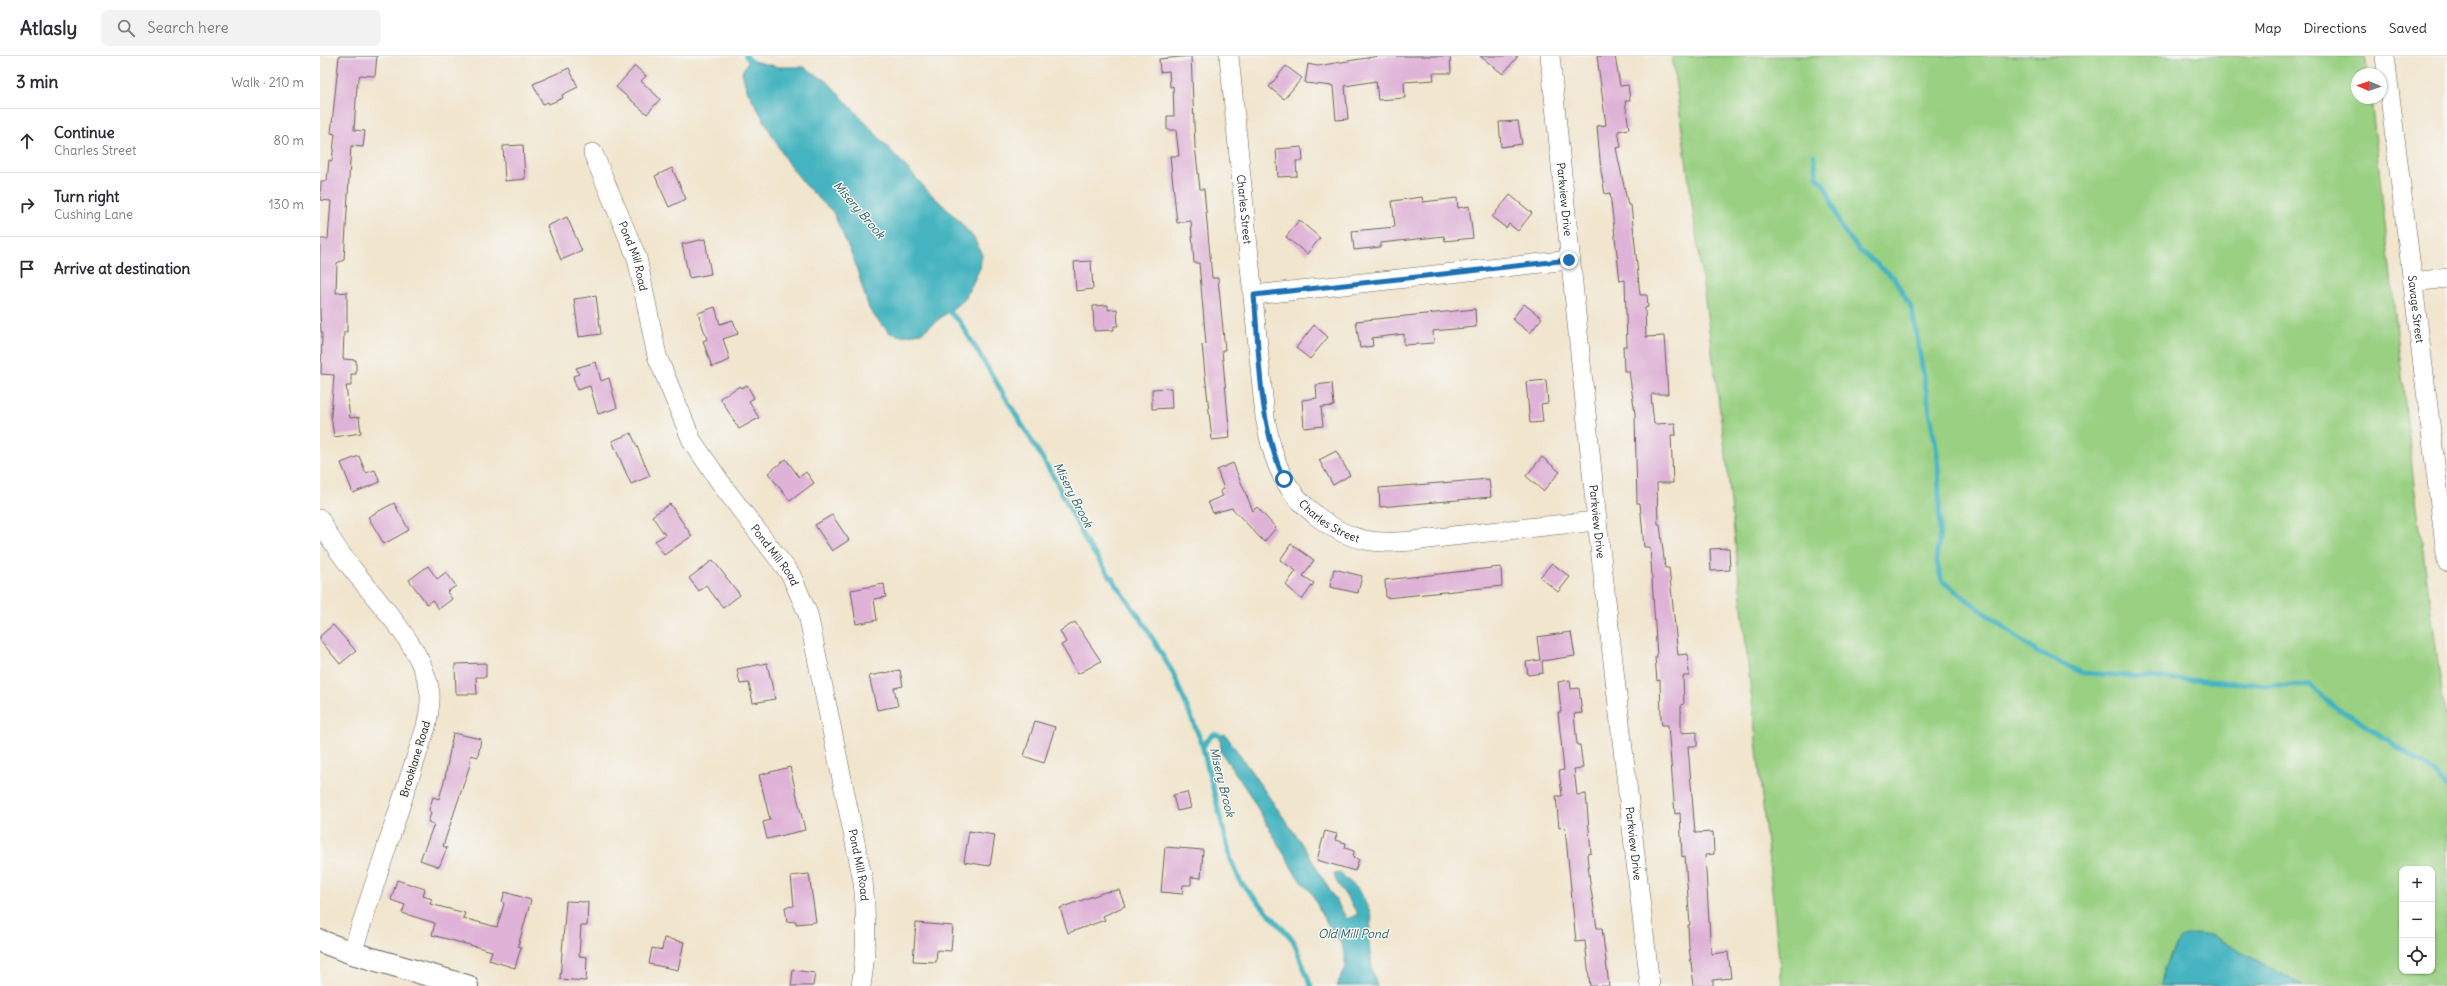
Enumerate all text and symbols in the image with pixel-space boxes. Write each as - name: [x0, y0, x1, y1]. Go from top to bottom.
- search box: [101, 10, 381, 46]
- text: Atlasly: [20, 16, 77, 40]
- icon: search: [115, 17, 137, 39]
- text: Search here: [147, 18, 229, 37]
- text: Map: [2254, 19, 2281, 37]
- text: Directions: [2303, 19, 2367, 37]
- text: Saved: [2389, 19, 2427, 37]
- north arrow: [2351, 68, 2387, 104]
- text: 3 min: [16, 71, 58, 93]
- text: Walk · 210 m: [231, 74, 304, 91]
- text: Continue: [54, 123, 115, 142]
- icon: ahead: [16, 130, 38, 152]
- text: 80 m: [273, 132, 304, 149]
- text: Charles Street: [54, 142, 136, 159]
- street label: Parkview Drive: [1554, 162, 1575, 237]
- street label: Charles Street: [1234, 174, 1255, 245]
- water label: Misery Brook: [830, 178, 889, 242]
- text: Turn right: [54, 187, 119, 206]
- icon: right: [16, 194, 38, 216]
- text: 130 m: [268, 196, 304, 213]
- text: Cushing Lane: [54, 206, 133, 223]
- street label: Pond Mill Road: [615, 219, 651, 293]
- route end: [1560, 251, 1578, 269]
- icon: arrive: [16, 258, 38, 280]
- text: Arrive at destination: [54, 259, 190, 278]
- street label: Savage Street: [2405, 274, 2427, 344]
- water label: Misery Brook: [1051, 460, 1097, 531]
- route start: [1275, 470, 1293, 488]
- street label: Parkview Drive: [1586, 484, 1608, 559]
- street label: Charles Street: [1296, 497, 1361, 545]
- street label: Pond Mill Road: [748, 522, 802, 588]
- street label: Brooklane Road: [397, 719, 433, 799]
- water label: Misery Brook: [1207, 746, 1239, 819]
- street label: Parkview Drive: [1623, 806, 1645, 881]
- street label: Pond Mill Road: [845, 828, 872, 902]
- map controls: [2399, 866, 2435, 974]
- button: +: [2399, 866, 2435, 902]
- button: −: [2399, 902, 2435, 938]
- water label: Old Mill Pond: [1318, 926, 1390, 941]
- button: locate: [2399, 938, 2435, 974]

